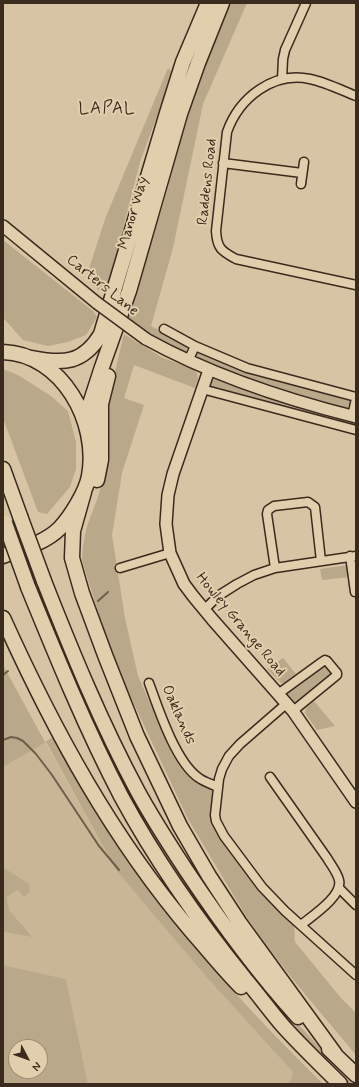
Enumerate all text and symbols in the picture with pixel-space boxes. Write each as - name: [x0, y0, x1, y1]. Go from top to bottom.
- district label: LAPAL: [79, 99, 135, 119]
- street label: Raddens Road: [195, 138, 221, 226]
- street label: Manor Way: [115, 174, 153, 252]
- street label: Carters Lane: [62, 251, 142, 321]
- street label: Howley Grange Road: [191, 569, 289, 681]
- street label: Oaklands: [157, 683, 199, 747]
- north arrow: [8, 1039, 48, 1079]
- text: N: [29, 1059, 44, 1074]

